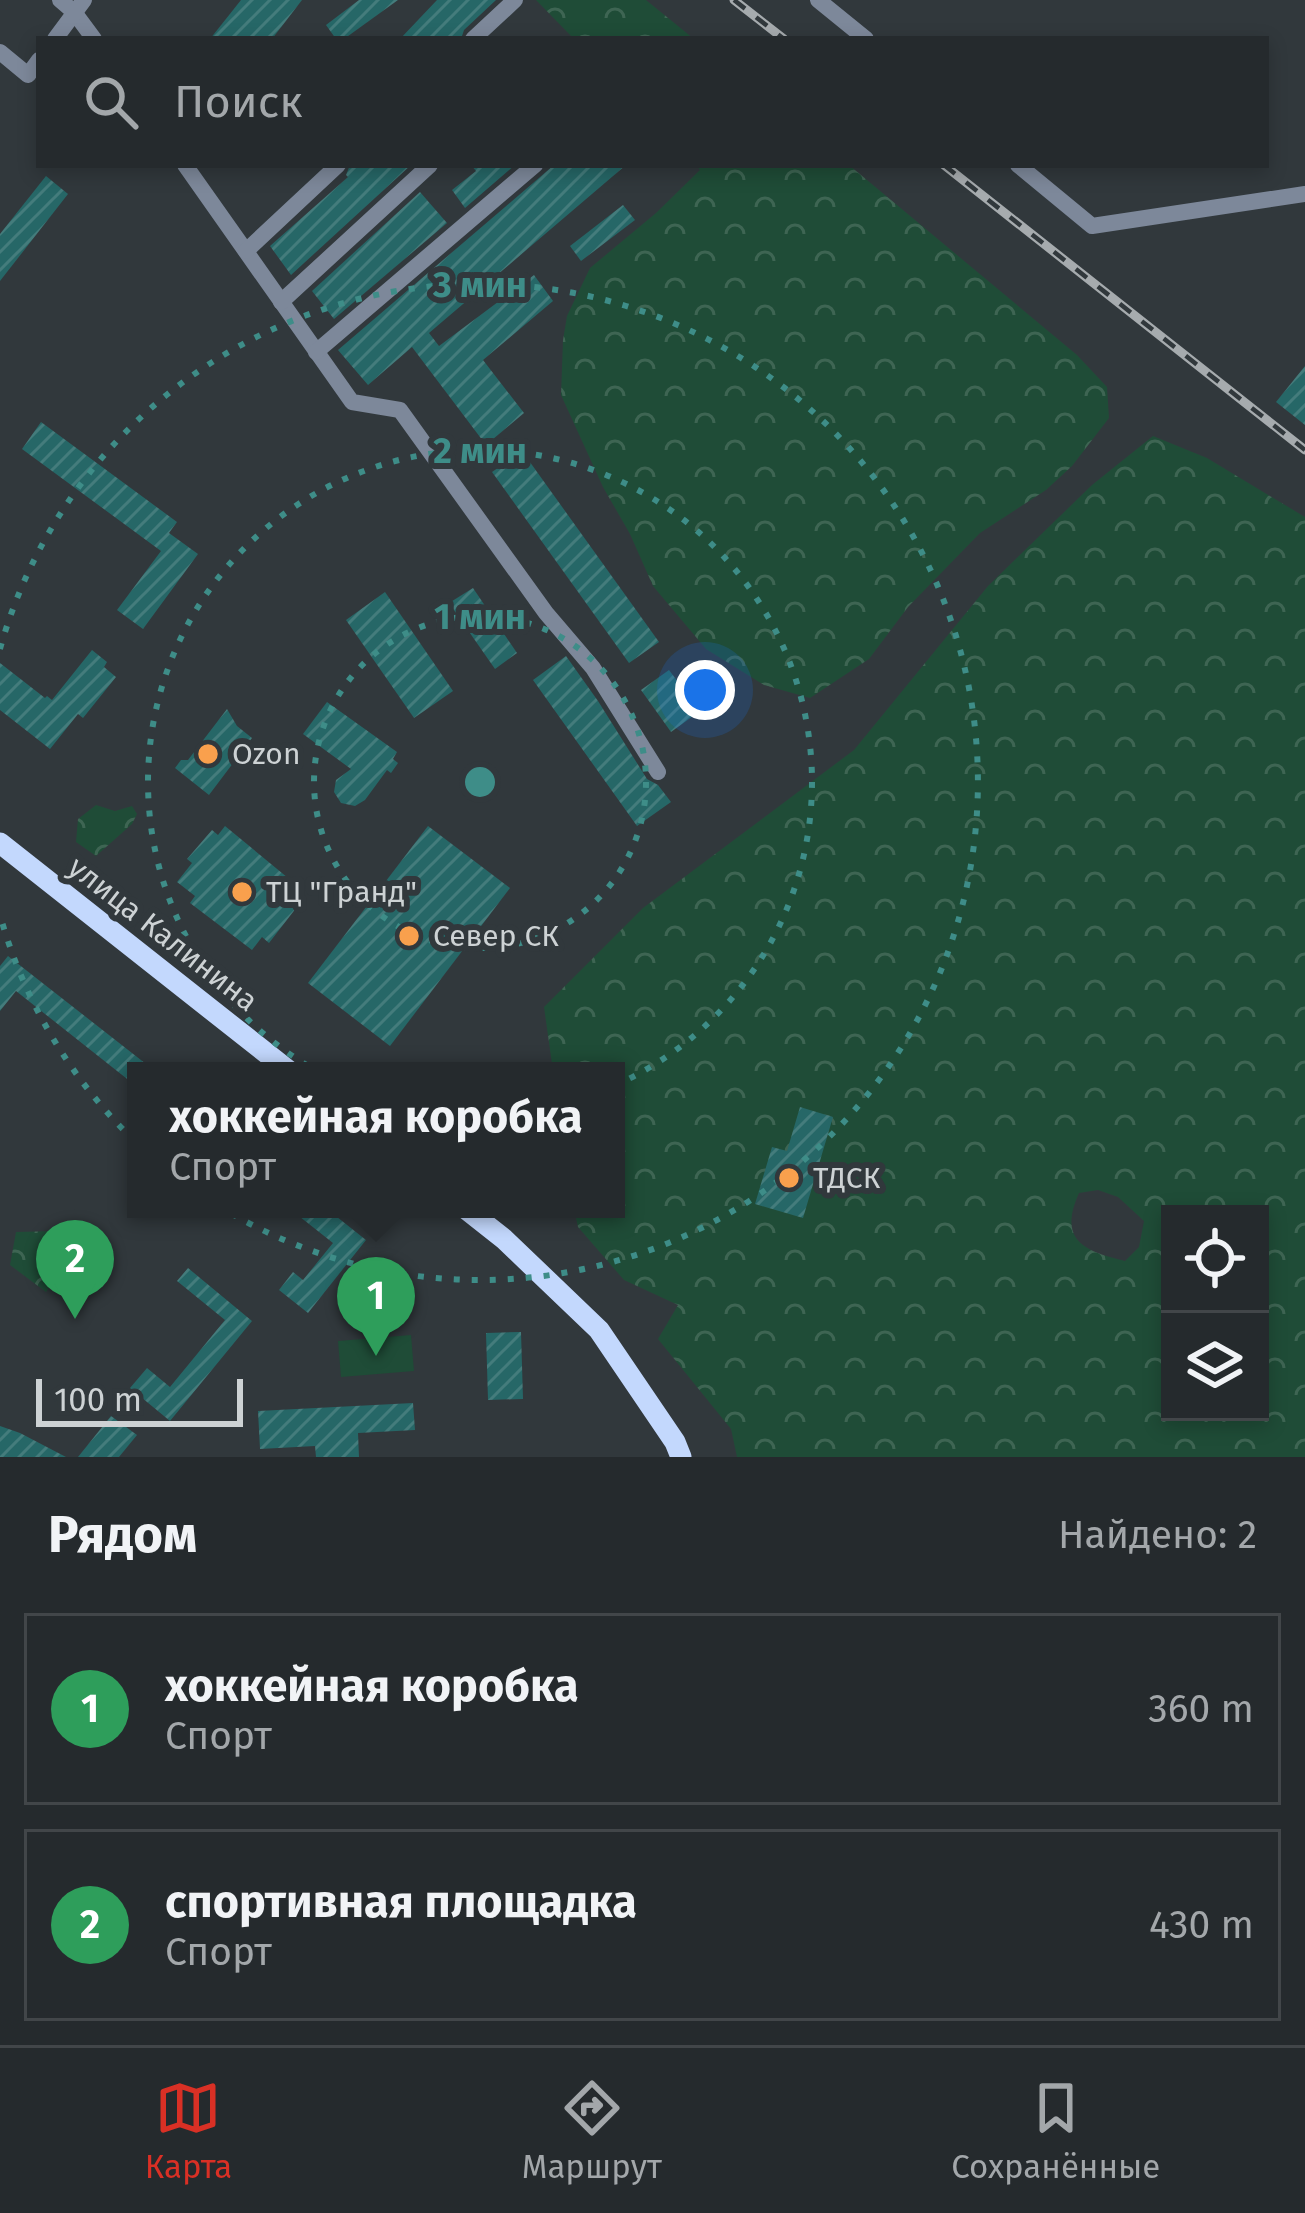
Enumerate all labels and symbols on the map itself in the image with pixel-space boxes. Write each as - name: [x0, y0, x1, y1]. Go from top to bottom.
- text: 3 мин: [432, 263, 527, 307]
- text: 2 мин: [433, 429, 527, 473]
- text: 1 мин: [434, 595, 526, 639]
- your location: [675, 660, 735, 720]
- place label: Ozon: [232, 736, 300, 772]
- marker: Ozon: [195, 741, 221, 767]
- centre of rings: [459, 761, 501, 803]
- street label: улица Калинина: [61, 849, 265, 1019]
- place label: ТЦ "Гранд": [266, 874, 417, 910]
- marker: ТЦ "Гранд": [229, 879, 255, 905]
- place label: Север СК: [433, 918, 559, 954]
- marker: Север СК: [396, 923, 422, 949]
- place label: ТДСК: [813, 1160, 881, 1196]
- marker: ТДСК: [776, 1165, 802, 1191]
- pin: 2: [36, 1220, 114, 1319]
- pin: 1: [337, 1257, 415, 1356]
- scale bar: [36, 1373, 243, 1426]

